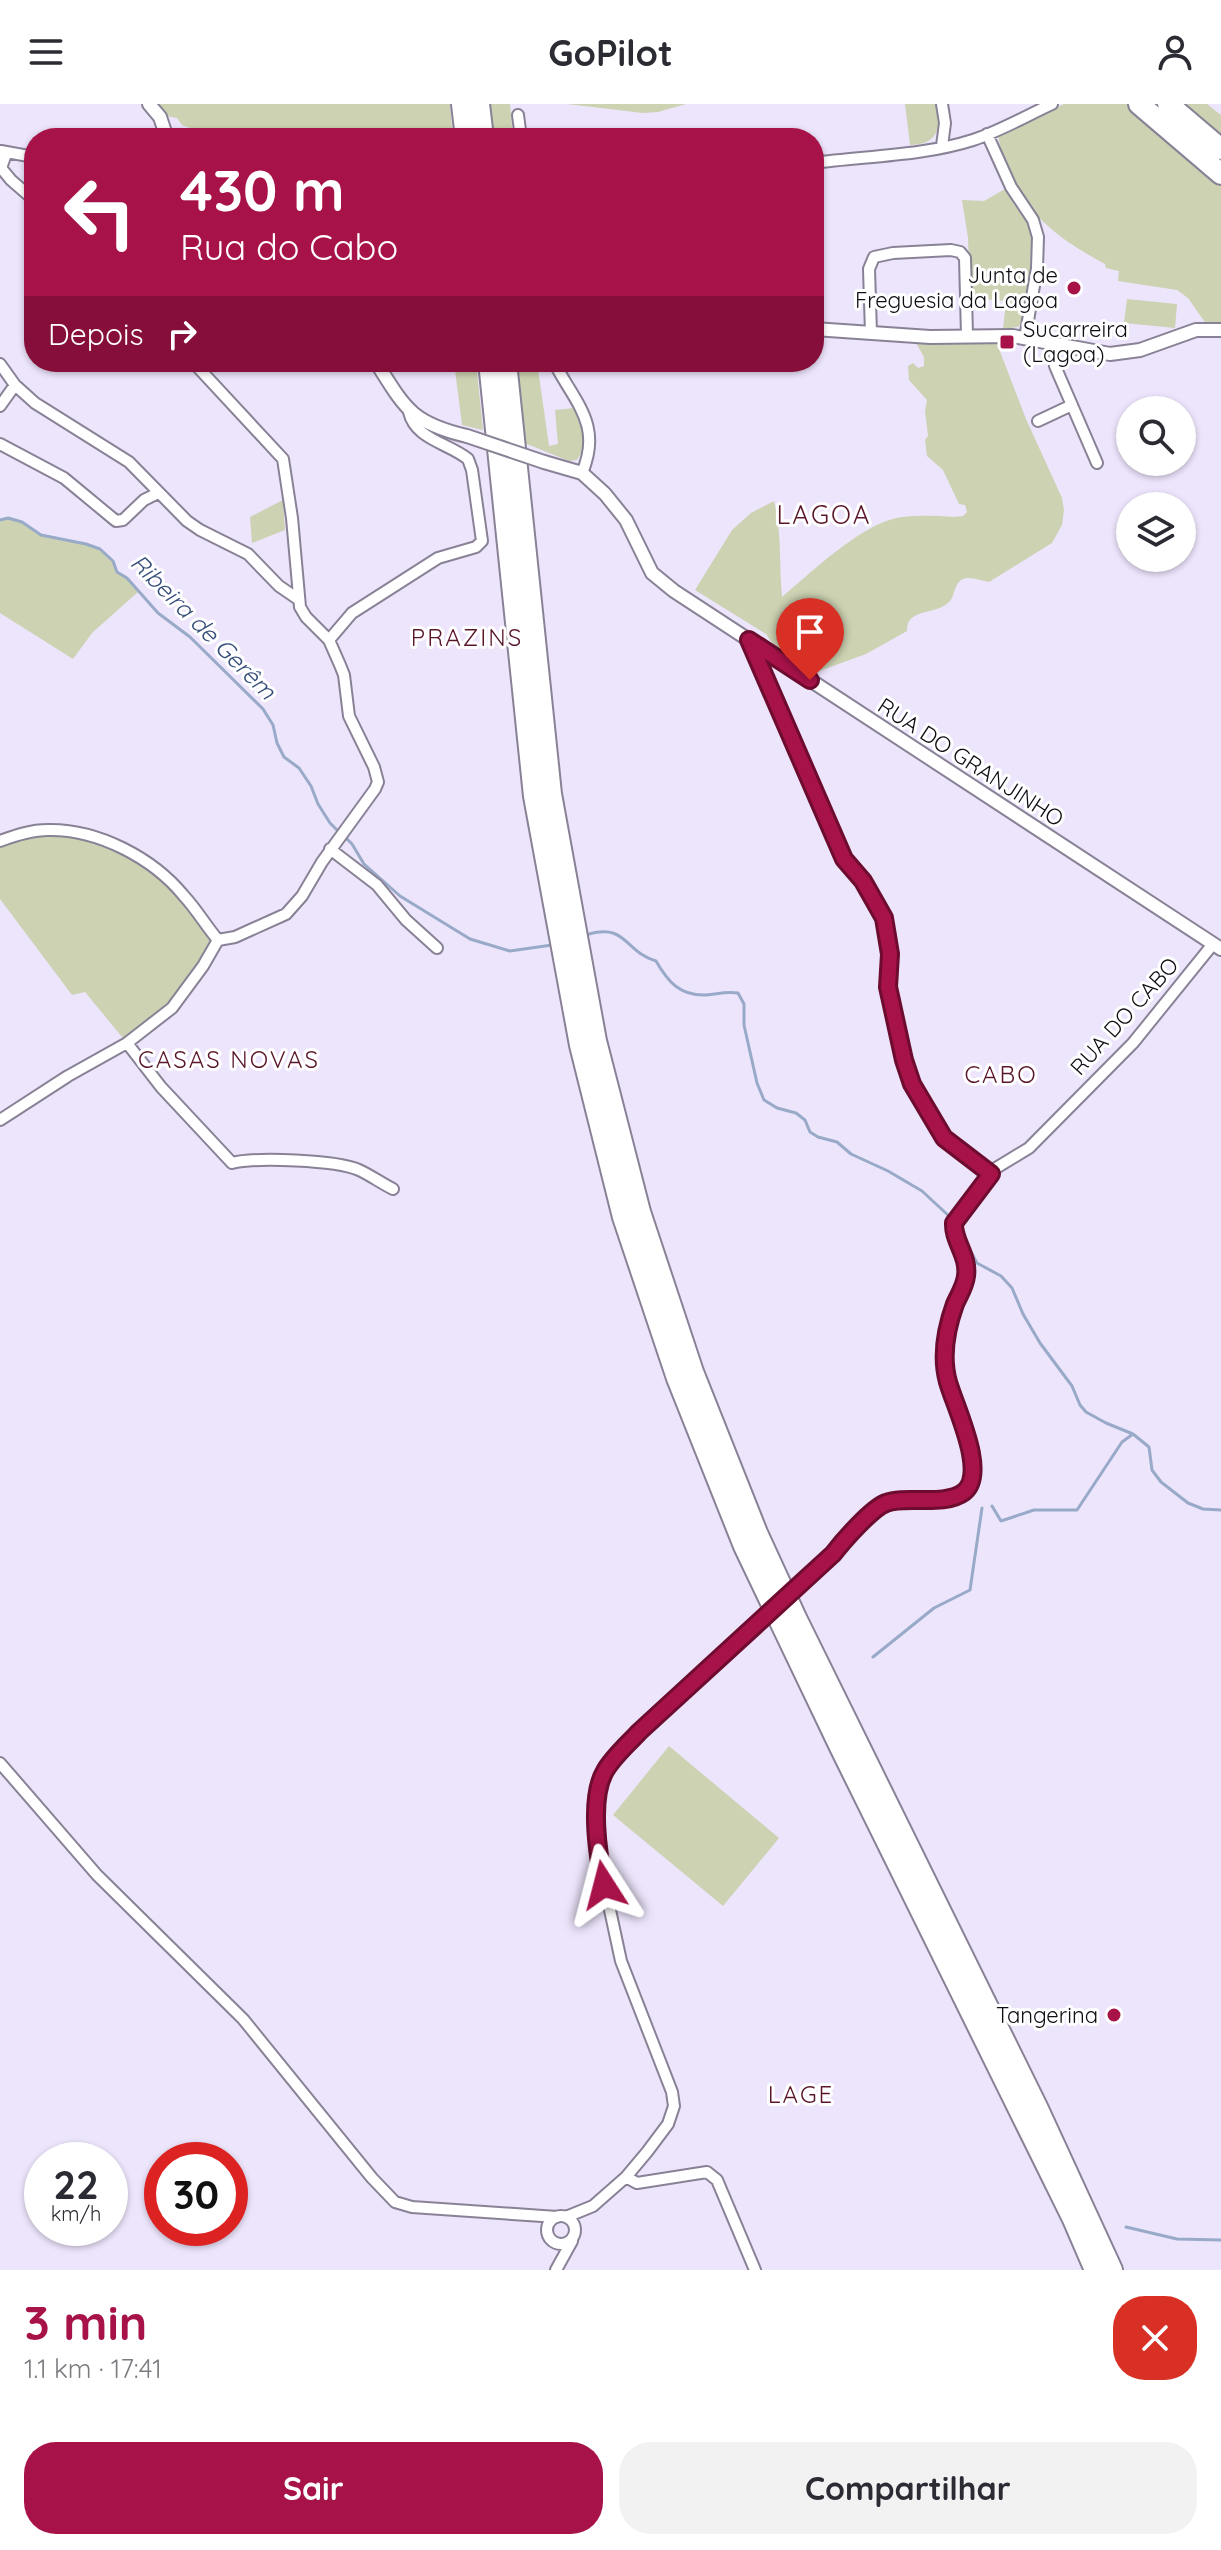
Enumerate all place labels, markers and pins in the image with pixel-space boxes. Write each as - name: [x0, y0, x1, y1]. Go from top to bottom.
- place label: Junta de Freguesia da Lagoa: [855, 261, 1058, 314]
- marker: Junta de Freguesia da Lagoa: [1065, 279, 1083, 297]
- place label: Sucarreira (Lagoa): [1023, 315, 1128, 368]
- marker: Sucarreira (Lagoa): [998, 333, 1016, 351]
- pin: [776, 598, 844, 680]
- place label: Tangerina: [996, 2001, 1098, 2029]
- marker: Tangerina: [1105, 2006, 1123, 2024]

